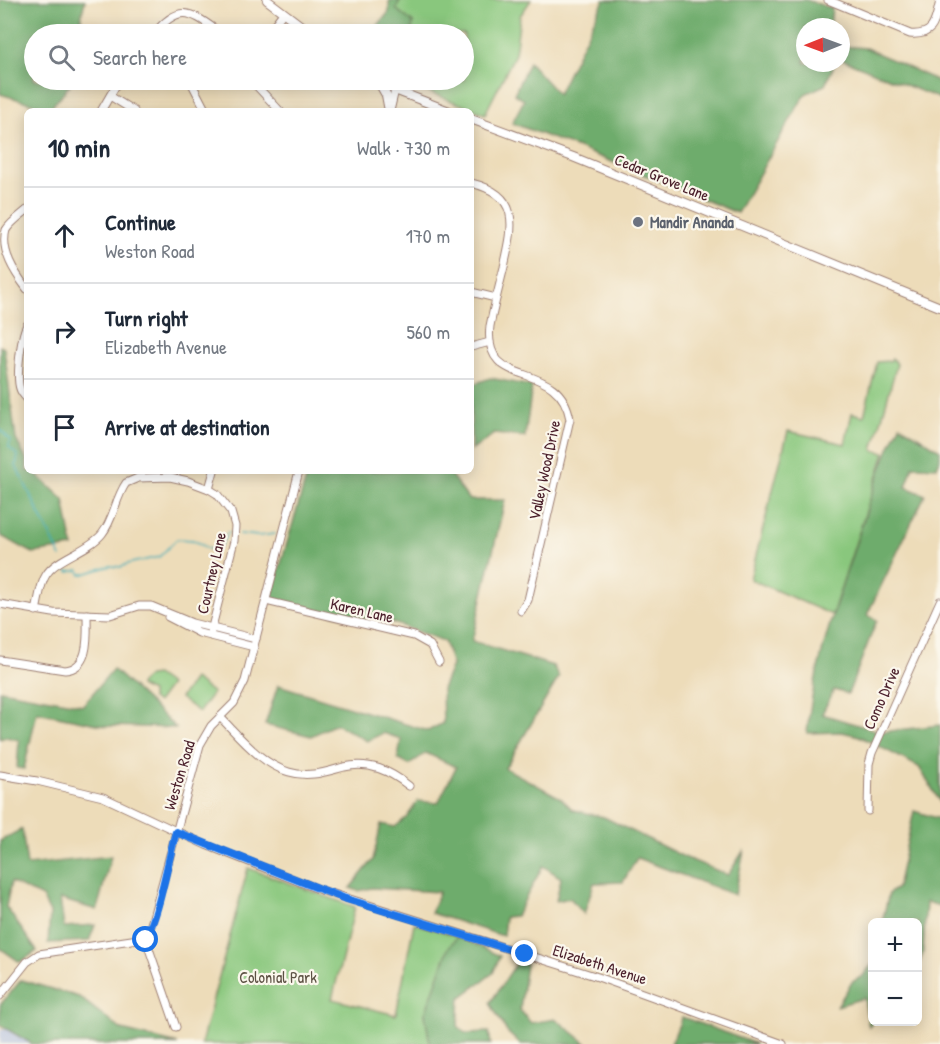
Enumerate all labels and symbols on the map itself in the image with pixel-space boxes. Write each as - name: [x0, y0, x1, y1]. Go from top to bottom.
- north arrow: [796, 18, 850, 72]
- street label: Cedar Grove Lane: [611, 148, 713, 206]
- place label: Mandir Ananda: [650, 211, 734, 233]
- marker: Mandir Ananda: [631, 215, 645, 229]
- street label: Valley Wood Drive: [523, 417, 565, 522]
- street label: Courtney Lane: [191, 529, 231, 616]
- street label: Karen Lane: [328, 592, 396, 628]
- street label: Como Drive: [857, 663, 905, 733]
- street label: Weston Road: [158, 738, 200, 812]
- route start: [132, 926, 158, 952]
- street label: Elizabeth Avenue: [550, 938, 650, 990]
- route end: [511, 940, 537, 966]
- park label: Colonial Park: [239, 966, 317, 988]

